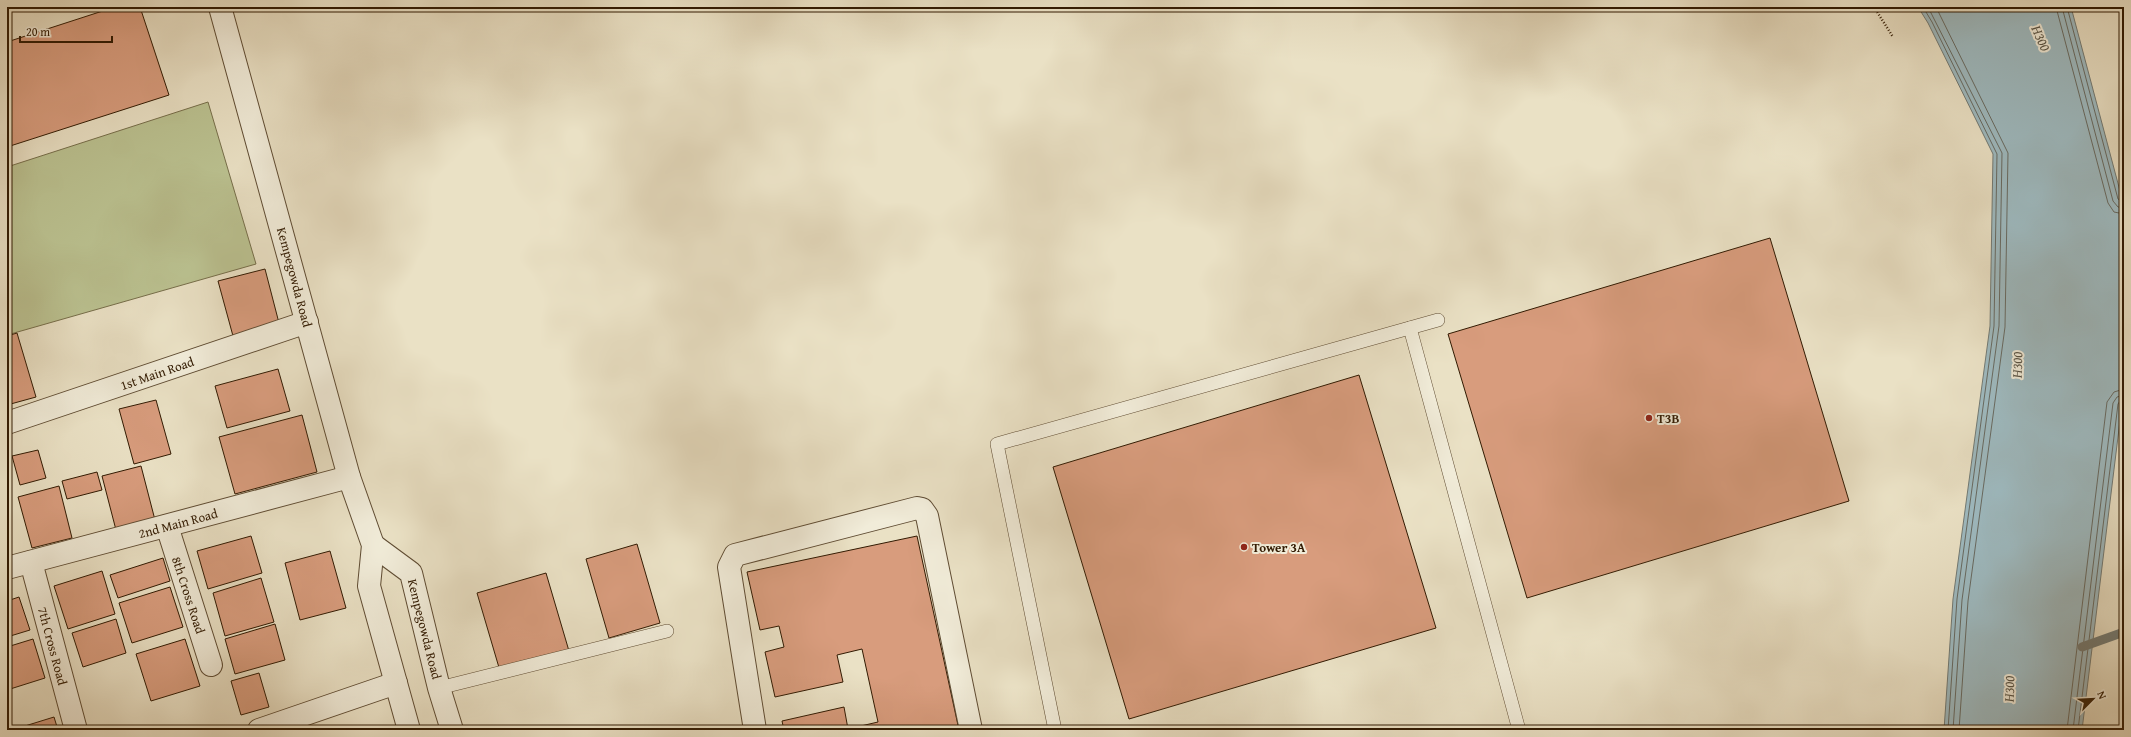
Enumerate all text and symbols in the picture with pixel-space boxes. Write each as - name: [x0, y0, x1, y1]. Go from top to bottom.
- scale bar: [20, 18, 112, 44]
- water label: H300: [2026, 21, 2056, 54]
- text: 20 m: [26, 23, 50, 40]
- street label: Kempegowda Road: [272, 225, 317, 329]
- street label: 1st Main Road: [118, 352, 197, 395]
- water label: H300: [2007, 352, 2027, 379]
- place label: T3B: [1657, 409, 1679, 428]
- marker: T3B: [1644, 413, 1654, 423]
- street label: 2nd Main Road: [136, 504, 220, 543]
- place label: Tower 3A: [1252, 538, 1306, 557]
- marker: Tower 3A: [1239, 542, 1249, 552]
- street label: 8th Cross Road: [167, 554, 210, 636]
- street label: Kempegowda Road: [403, 577, 446, 681]
- street label: 7th Cross Road: [33, 605, 72, 687]
- water label: H300: [1999, 676, 2019, 703]
- north arrow: [2073, 679, 2113, 719]
- text: N: [2093, 688, 2111, 702]

